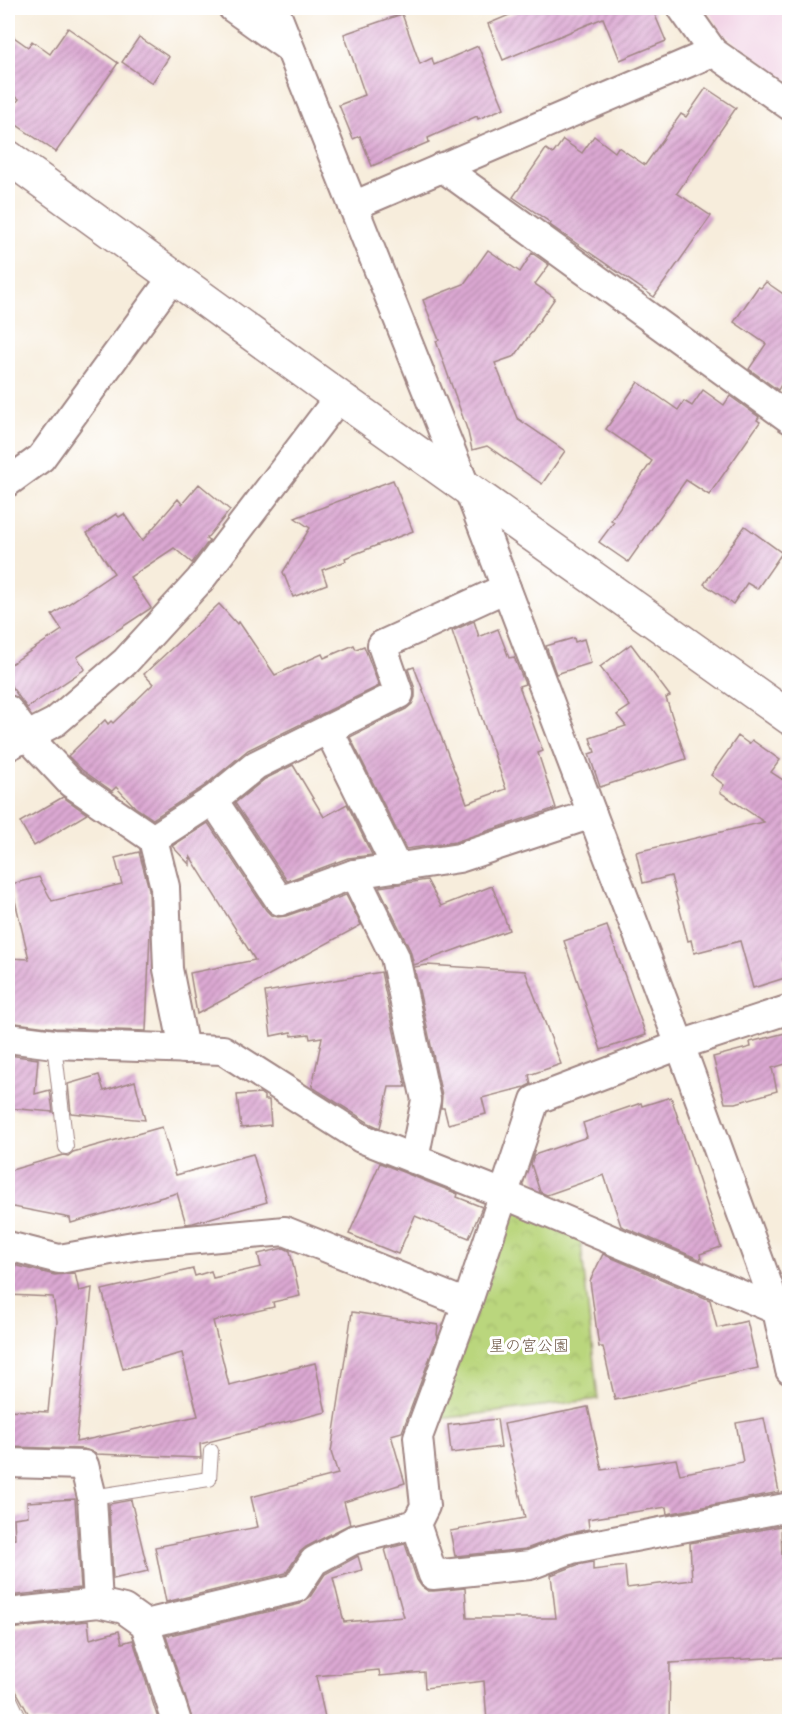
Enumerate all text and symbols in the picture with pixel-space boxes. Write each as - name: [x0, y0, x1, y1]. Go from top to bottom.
- park label: 星の宮公園: [489, 1335, 569, 1356]

